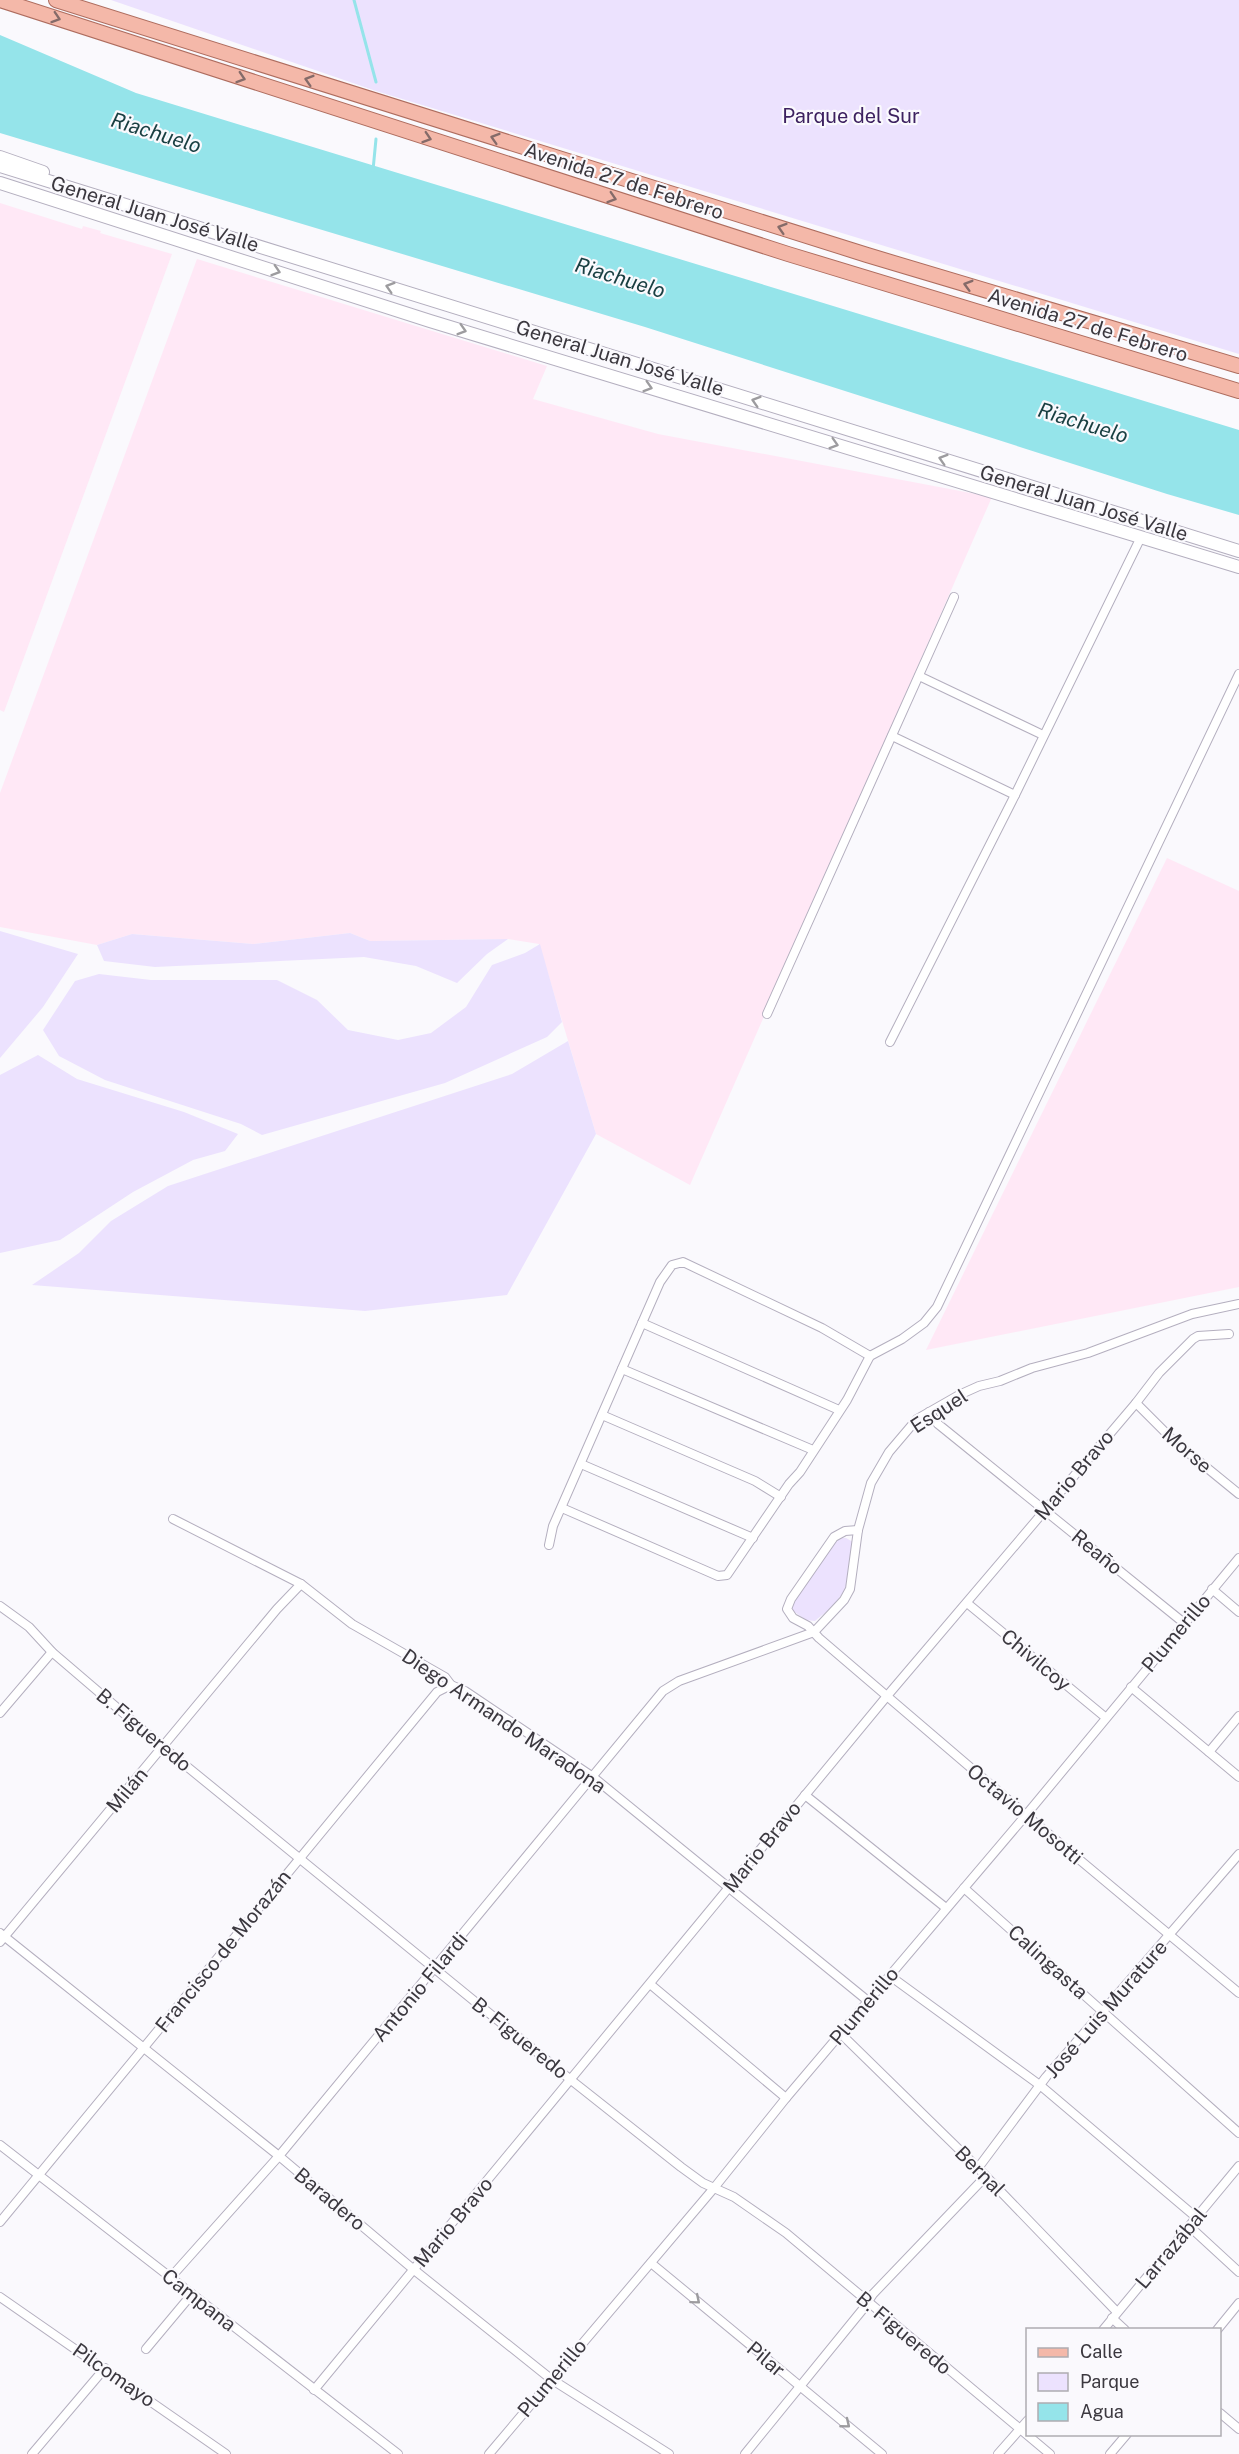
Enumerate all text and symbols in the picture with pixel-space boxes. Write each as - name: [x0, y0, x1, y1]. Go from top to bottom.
- one-way arrow: [50, 11, 61, 24]
- one-way arrow: [235, 71, 246, 83]
- one-way arrow: [304, 75, 315, 87]
- park label: Parque del Sur: [782, 104, 920, 128]
- water label: Riachuelo: [108, 107, 204, 158]
- one-way arrow: [421, 131, 432, 143]
- one-way arrow: [490, 133, 501, 145]
- street label: Avenida 27 de Febrero: [521, 137, 727, 225]
- street label: General Juan José Valle: [48, 171, 262, 257]
- one-way arrow: [606, 191, 617, 203]
- one-way arrow: [777, 223, 788, 235]
- water label: Riachuelo: [572, 252, 668, 303]
- one-way arrow: [270, 264, 281, 276]
- one-way arrow: [963, 280, 974, 292]
- one-way arrow: [385, 282, 396, 294]
- street label: Avenida 27 de Febrero: [985, 283, 1191, 367]
- street label: General Juan José Valle: [513, 315, 727, 401]
- one-way arrow: [456, 323, 466, 335]
- one-way arrow: [642, 380, 653, 392]
- one-way arrow: [751, 396, 762, 408]
- water label: Riachuelo: [1035, 397, 1131, 448]
- one-way arrow: [829, 437, 839, 449]
- one-way arrow: [938, 454, 948, 466]
- street label: General Juan José Valle: [977, 460, 1191, 546]
- street label: Esquel: [906, 1384, 972, 1438]
- street label: Morse: [1157, 1422, 1217, 1478]
- street label: Mario Bravo: [1029, 1425, 1119, 1525]
- street label: Reaño: [1067, 1524, 1127, 1580]
- street label: Plumerillo: [1136, 1589, 1216, 1677]
- street label: Chivilcoy: [996, 1624, 1076, 1696]
- street label: Diego Armando Maradona: [397, 1644, 611, 1798]
- street label: B. Figueredo: [92, 1683, 196, 1777]
- street label: Octavio Mosotti: [962, 1759, 1088, 1869]
- street label: Milán: [101, 1763, 153, 1817]
- street label: Mario Bravo: [718, 1797, 806, 1897]
- street label: Francisco de Morazán: [150, 1865, 296, 2037]
- street label: Calingasta: [1003, 1920, 1093, 2004]
- street label: Antonio Filardi: [367, 1927, 473, 2047]
- street label: José Luis Murature: [1040, 1935, 1172, 2083]
- street label: Plumerillo: [824, 1962, 904, 2050]
- street label: B. Figueredo: [467, 1992, 573, 2084]
- street label: Bernal: [950, 2141, 1010, 2201]
- street label: Baradero: [290, 2162, 370, 2236]
- street label: Mario Bravo: [408, 2172, 498, 2272]
- street label: Larrazábal: [1130, 2203, 1212, 2293]
- street label: Campana: [157, 2264, 241, 2336]
- street label: B. Figueredo: [852, 2286, 956, 2380]
- one-way arrow: [689, 2293, 700, 2304]
- legend: [1026, 2328, 1221, 2436]
- street label: Plumerillo: [512, 2334, 592, 2422]
- street label: Pilar: [742, 2336, 790, 2382]
- street label: Pilcomayo: [68, 2338, 160, 2412]
- text: Calle: [1080, 2341, 1123, 2362]
- text: Parque: [1080, 2371, 1140, 2392]
- text: Agua: [1080, 2401, 1124, 2422]
- one-way arrow: [839, 2417, 850, 2428]

